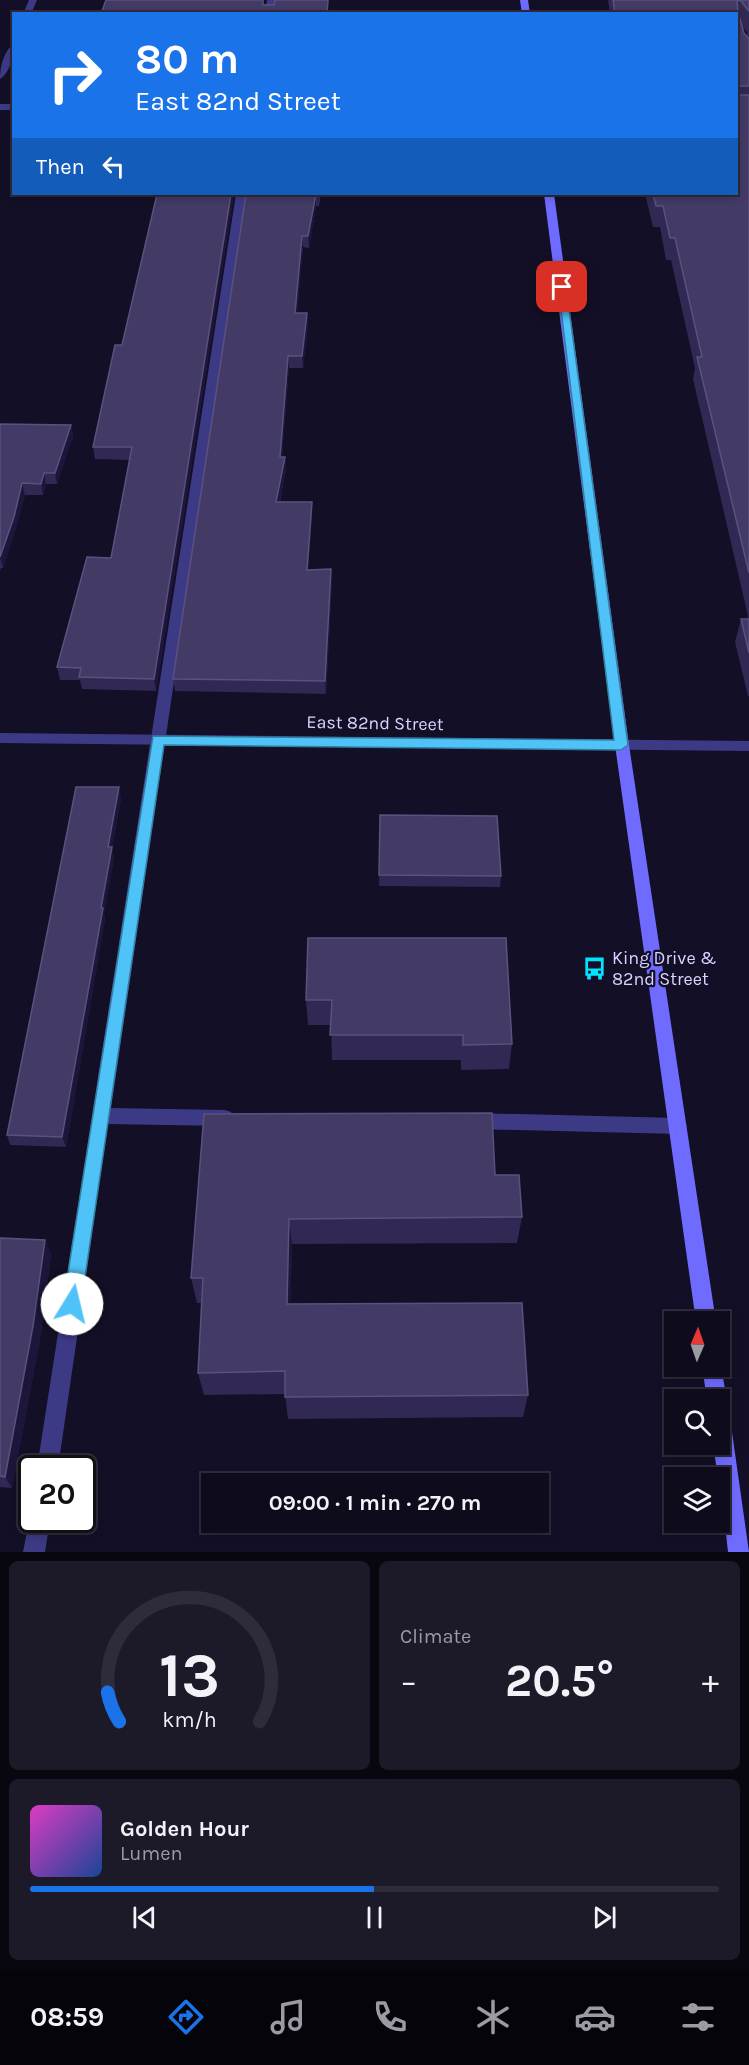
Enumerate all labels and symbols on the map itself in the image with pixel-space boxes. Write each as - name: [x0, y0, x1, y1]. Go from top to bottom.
- pin: [536, 261, 587, 312]
- street label: East 82nd Street: [306, 711, 444, 735]
- place label: King Drive & 82nd Street: [612, 947, 716, 990]
- bus stop icon: King Drive & 82nd Street: [581, 955, 607, 981]
- position arrow: [40, 1272, 104, 1336]
- north arrow: [664, 1311, 730, 1377]
- speed limit sign: 20: [18, 1455, 96, 1533]

